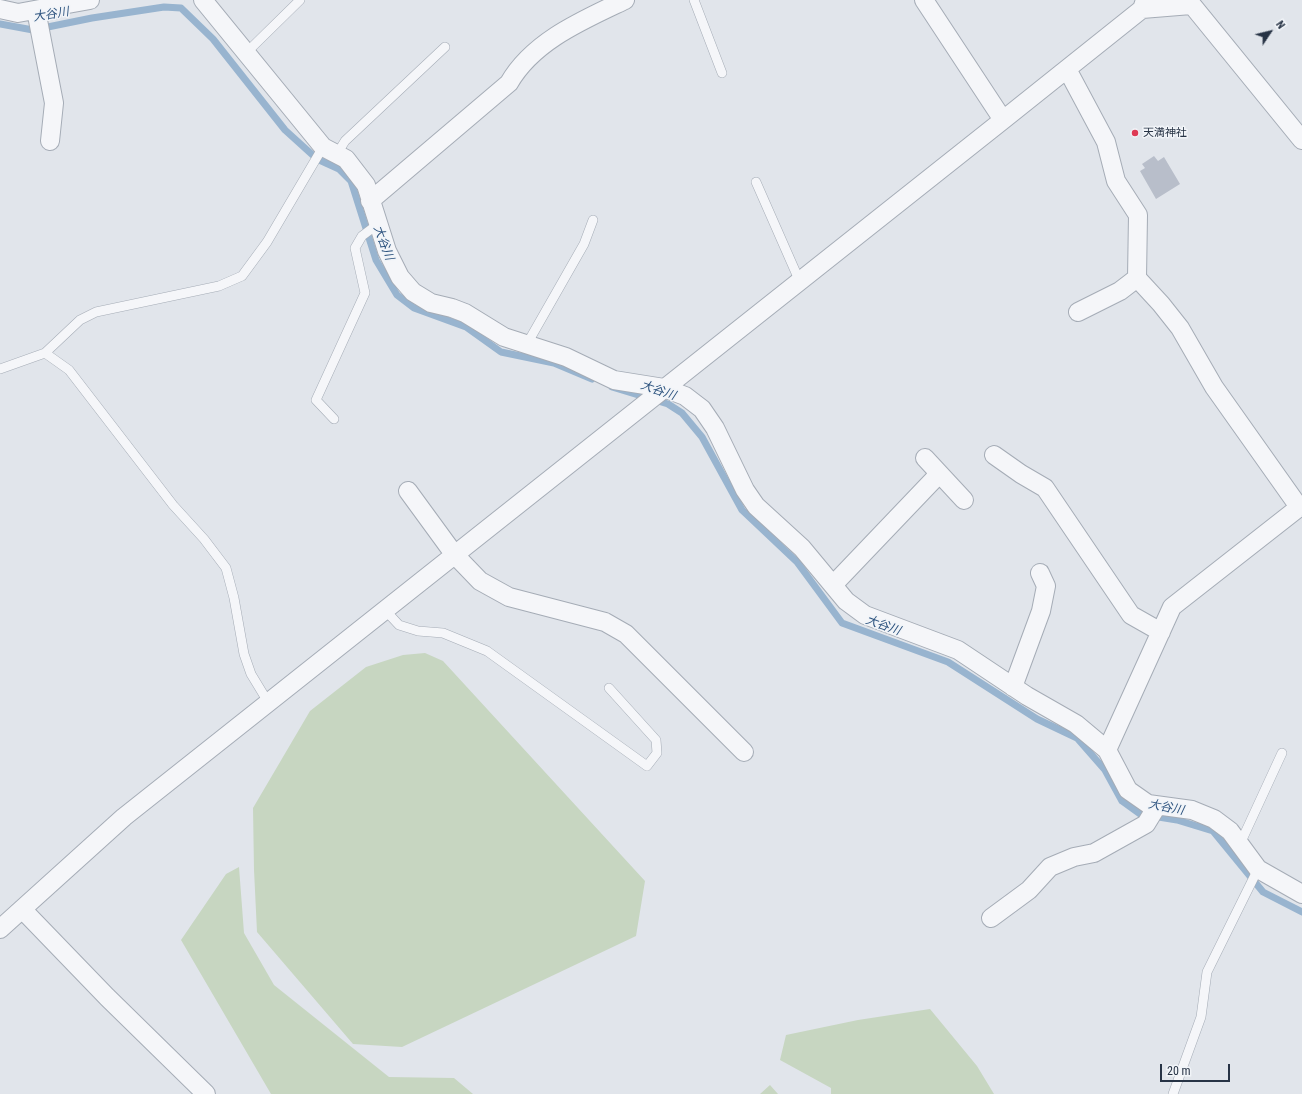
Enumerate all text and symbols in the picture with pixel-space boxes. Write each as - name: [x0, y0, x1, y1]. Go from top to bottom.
- water label: 大谷川: [32, 5, 70, 25]
- north arrow: [1250, 12, 1290, 52]
- text: N: [1273, 18, 1287, 31]
- place label: 天満神社: [1143, 126, 1187, 140]
- marker: 天満神社: [1130, 128, 1140, 138]
- water label: 大谷川: [370, 224, 396, 262]
- water label: 大谷川: [639, 378, 677, 404]
- water label: 大谷川: [864, 613, 902, 639]
- water label: 大谷川: [1147, 797, 1185, 819]
- scale bar: [1162, 1056, 1232, 1082]
- text: 20 m: [1167, 1064, 1191, 1078]

